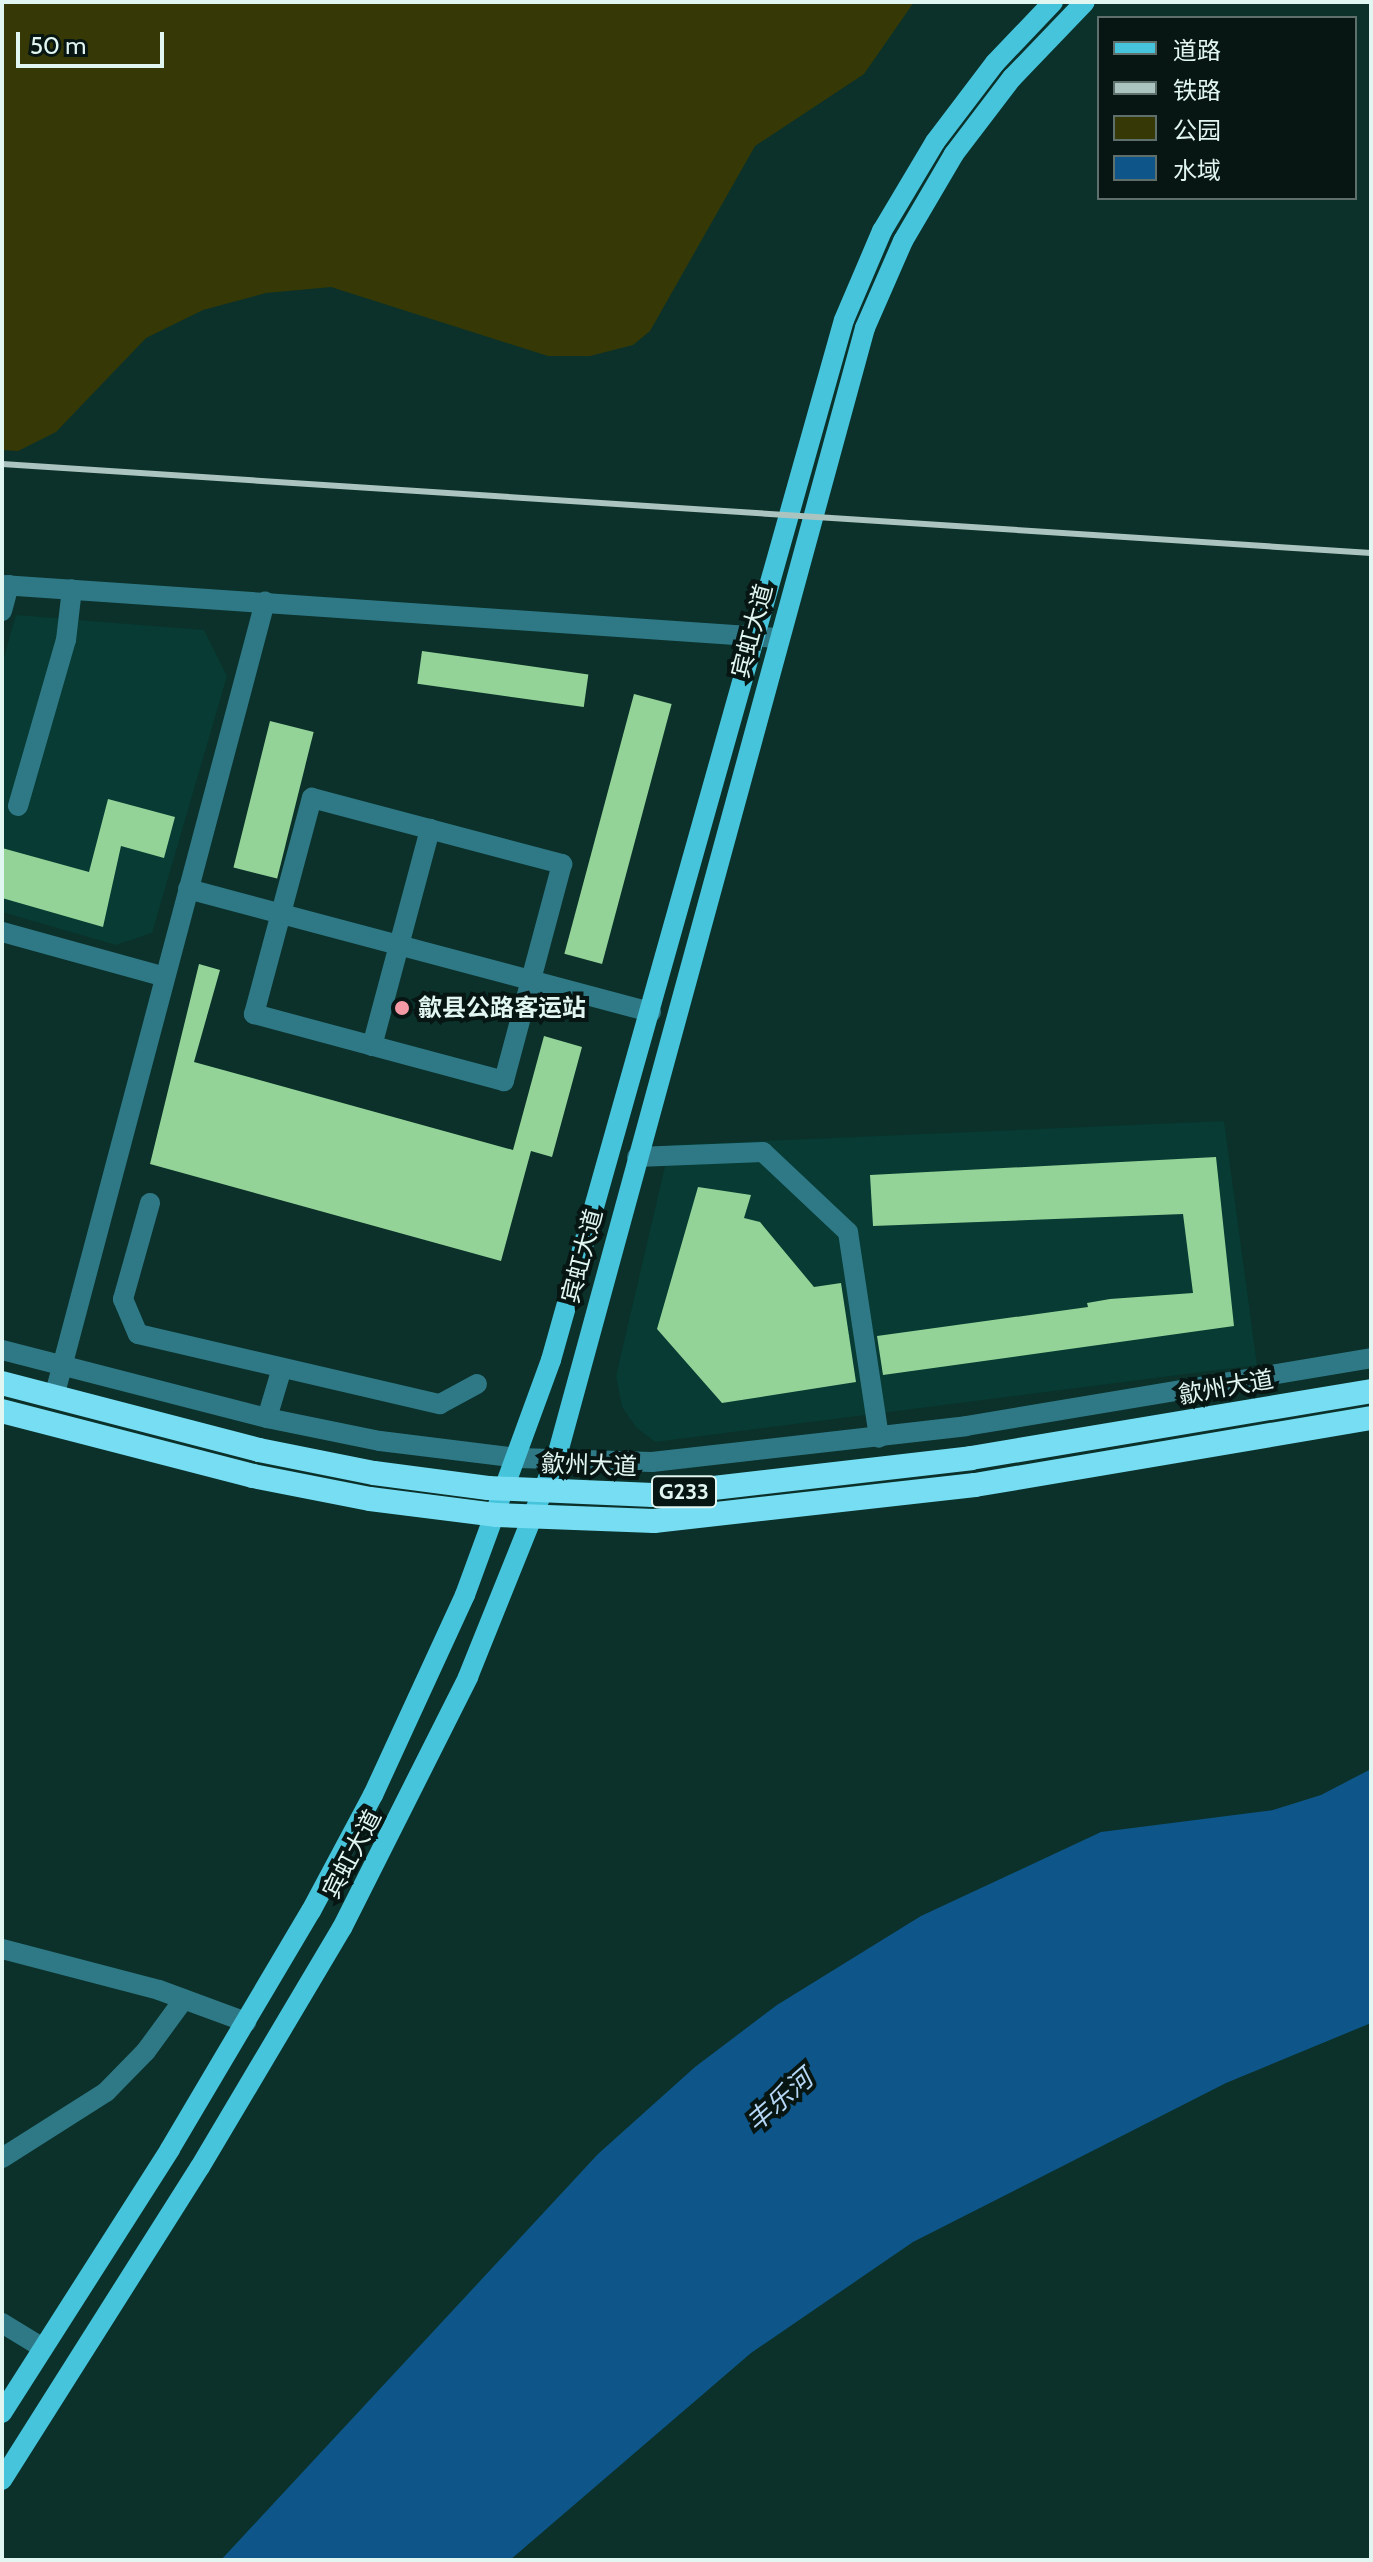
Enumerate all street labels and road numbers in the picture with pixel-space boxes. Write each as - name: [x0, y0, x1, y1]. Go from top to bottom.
- street label: 宾虹大道: [726, 581, 778, 681]
- street label: 宾虹大道: [556, 1206, 608, 1306]
- street label: 歙州大道: [1176, 1364, 1276, 1410]
- street label: 歙州大道: [541, 1449, 637, 1481]
- road number: G233: [650, 1474, 718, 1510]
- street label: 宾虹大道: [317, 1805, 387, 1903]

